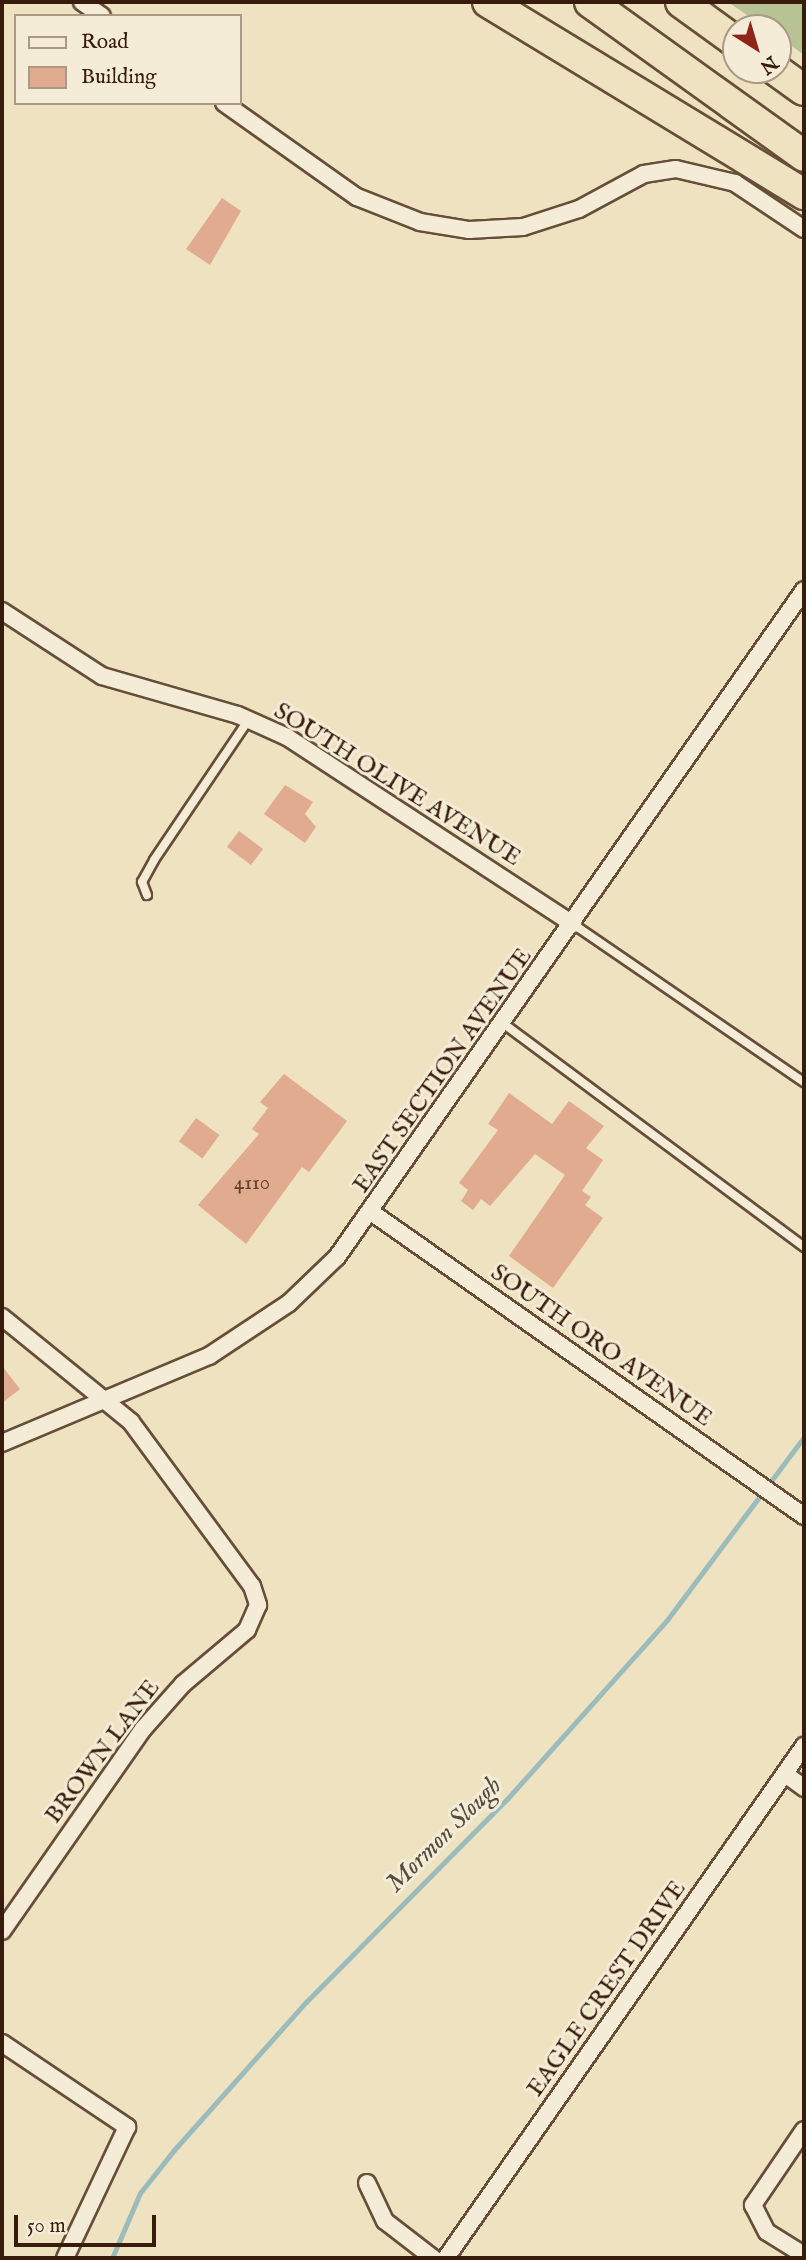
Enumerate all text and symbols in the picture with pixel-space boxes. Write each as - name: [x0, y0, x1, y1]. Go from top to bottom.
- legend: [14, 14, 242, 105]
- north arrow: [722, 14, 792, 84]
- text: Road: [81, 29, 128, 56]
- text: N: [755, 50, 782, 79]
- text: Building: [81, 64, 156, 91]
- street label: SOUTH OLIVE AVENUE: [268, 697, 526, 873]
- street label: EAST SECTION AVENUE: [347, 943, 539, 1199]
- house number: 4110: [234, 1171, 270, 1197]
- street label: SOUTH ORO AVENUE: [485, 1259, 717, 1433]
- street label: BROWN LANE: [40, 1674, 166, 1830]
- water label: Mormon Slough: [380, 1771, 508, 1899]
- street label: EAGLE CREST DRIVE: [521, 1875, 693, 2103]
- scale bar: [18, 2200, 159, 2244]
- text: 50 m: [27, 2213, 66, 2240]

